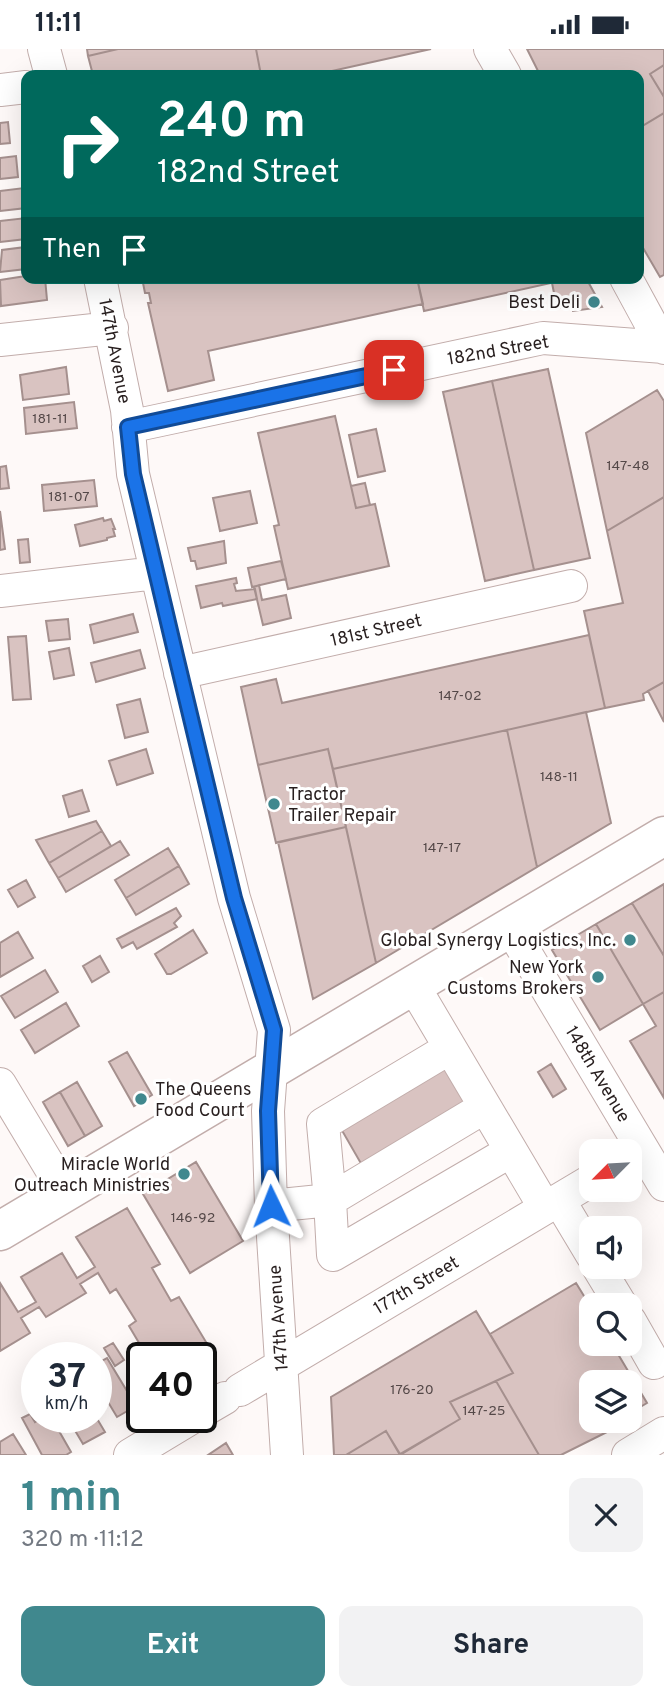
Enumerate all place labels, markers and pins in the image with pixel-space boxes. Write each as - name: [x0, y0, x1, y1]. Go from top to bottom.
- place label: Best Deli: [508, 292, 580, 315]
- marker: Best Deli: [586, 294, 602, 310]
- pin: [364, 340, 424, 400]
- place label: Tractor Trailer Repair: [288, 784, 396, 828]
- marker: Tractor Trailer Repair: [266, 796, 282, 812]
- place label: Global Synergy Logistics, Inc.: [380, 930, 616, 953]
- marker: Global Synergy Logistics, Inc.: [622, 932, 638, 948]
- place label: New York Customs Brokers: [447, 957, 584, 1001]
- marker: New York Customs Brokers: [590, 969, 606, 985]
- place label: The Queens Food Court: [155, 1079, 251, 1123]
- marker: The Queens Food Court: [133, 1091, 149, 1107]
- place label: Miracle World Outreach Ministries: [14, 1154, 170, 1198]
- marker: Miracle World Outreach Ministries: [176, 1166, 192, 1182]

